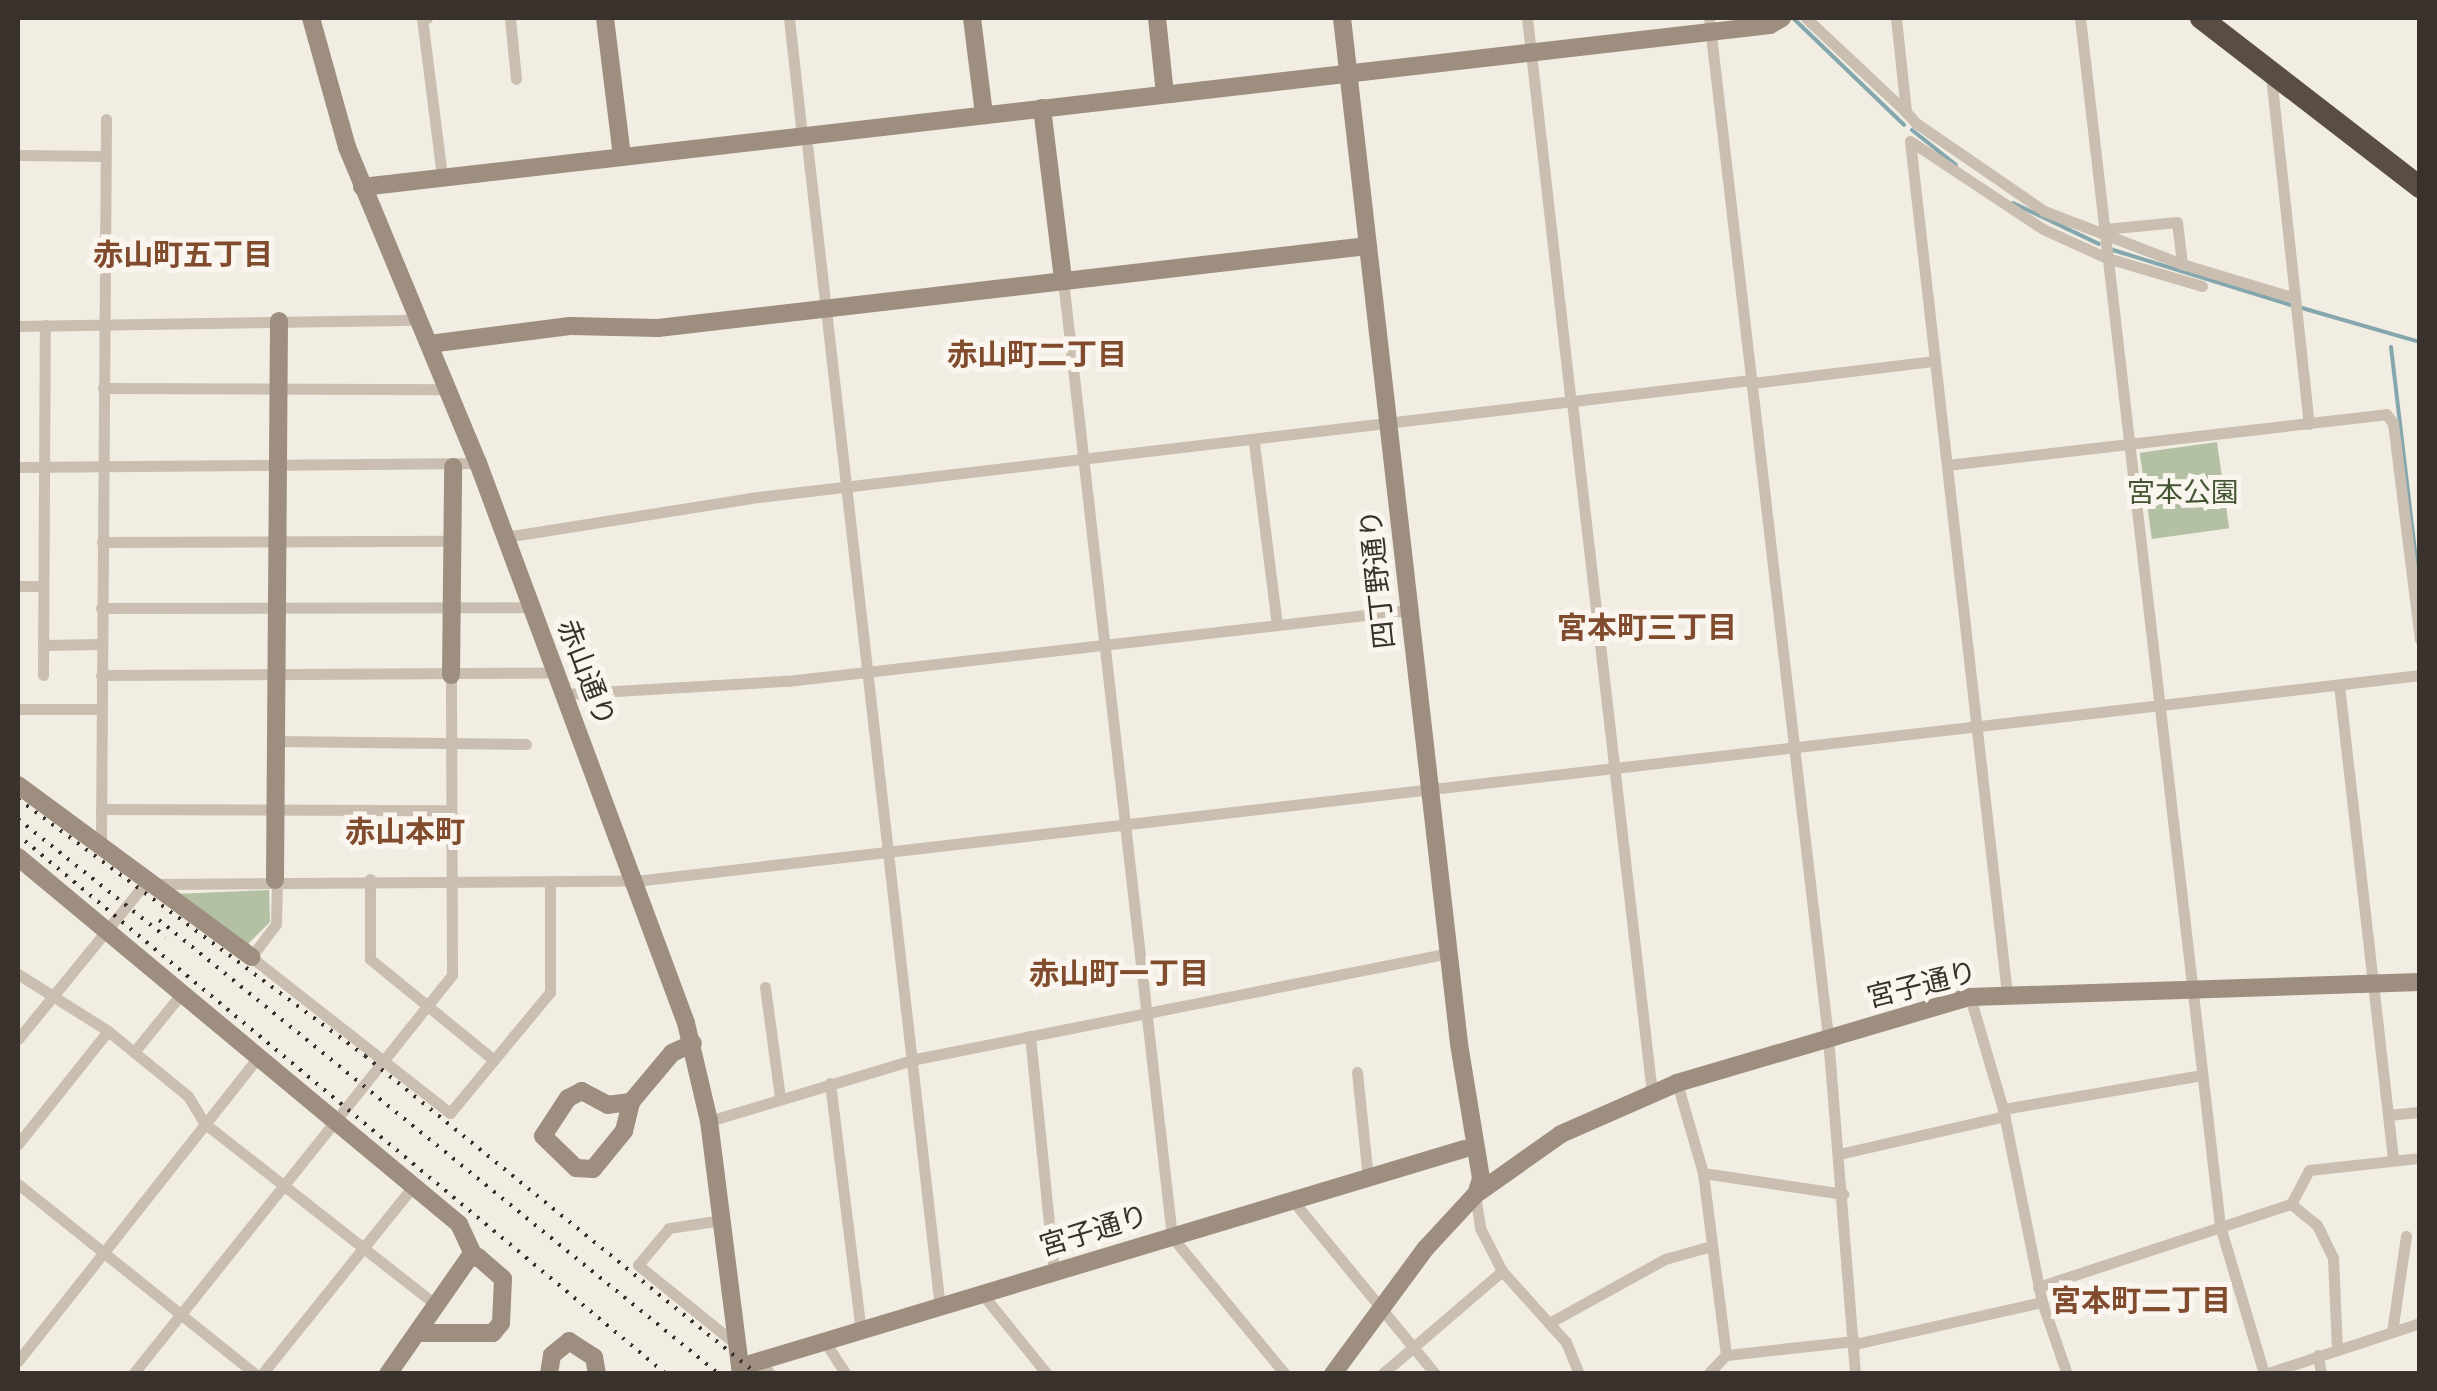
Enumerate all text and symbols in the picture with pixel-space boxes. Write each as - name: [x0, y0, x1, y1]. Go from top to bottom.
- district label: 赤山町五丁目: [93, 237, 273, 273]
- district label: 赤山町二丁目: [947, 337, 1127, 373]
- park label: 宮本公園: [2127, 476, 2239, 510]
- street label: 四丁野通り: [1354, 508, 1402, 650]
- district label: 宮本町三丁目: [1557, 610, 1737, 646]
- street label: 赤山通り: [550, 615, 622, 731]
- district label: 赤山本町: [345, 814, 465, 850]
- street label: 宮子通り: [1864, 955, 1980, 1015]
- district label: 赤山町一丁目: [1029, 956, 1209, 992]
- street label: 宮子通り: [1036, 1199, 1152, 1263]
- district label: 宮本町二丁目: [2051, 1283, 2231, 1319]

